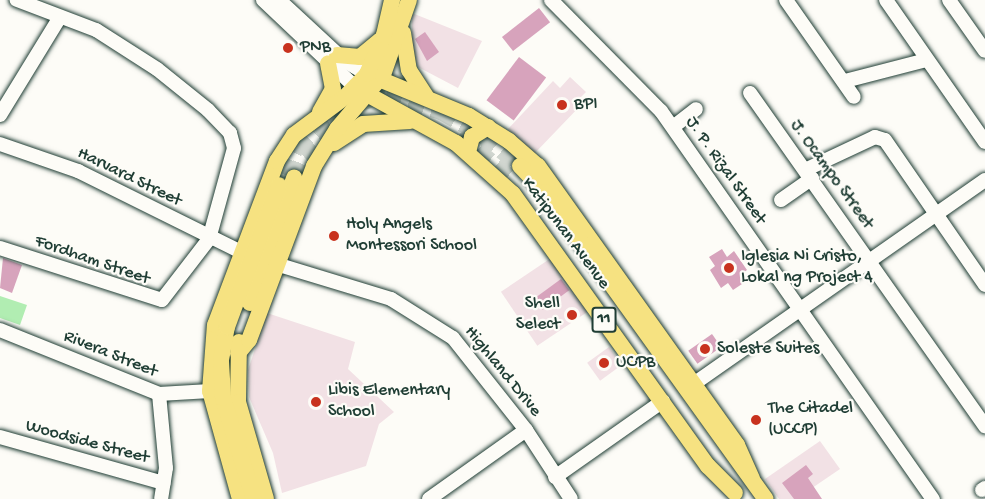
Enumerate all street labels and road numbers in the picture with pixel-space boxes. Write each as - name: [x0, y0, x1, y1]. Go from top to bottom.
- street label: J. P. Rizal Street: [680, 113, 770, 229]
- street label: J. Ocampo Street: [784, 116, 878, 234]
- street label: Harvard Street: [73, 143, 185, 213]
- street label: Katipunan Avenue: [516, 174, 614, 294]
- street label: Fordham Street: [32, 231, 152, 291]
- road number: 11: [590, 307, 618, 333]
- street label: Highland Drive: [459, 322, 545, 422]
- street label: Rivera Street: [60, 326, 160, 384]
- street label: Woodside Street: [23, 416, 151, 470]

